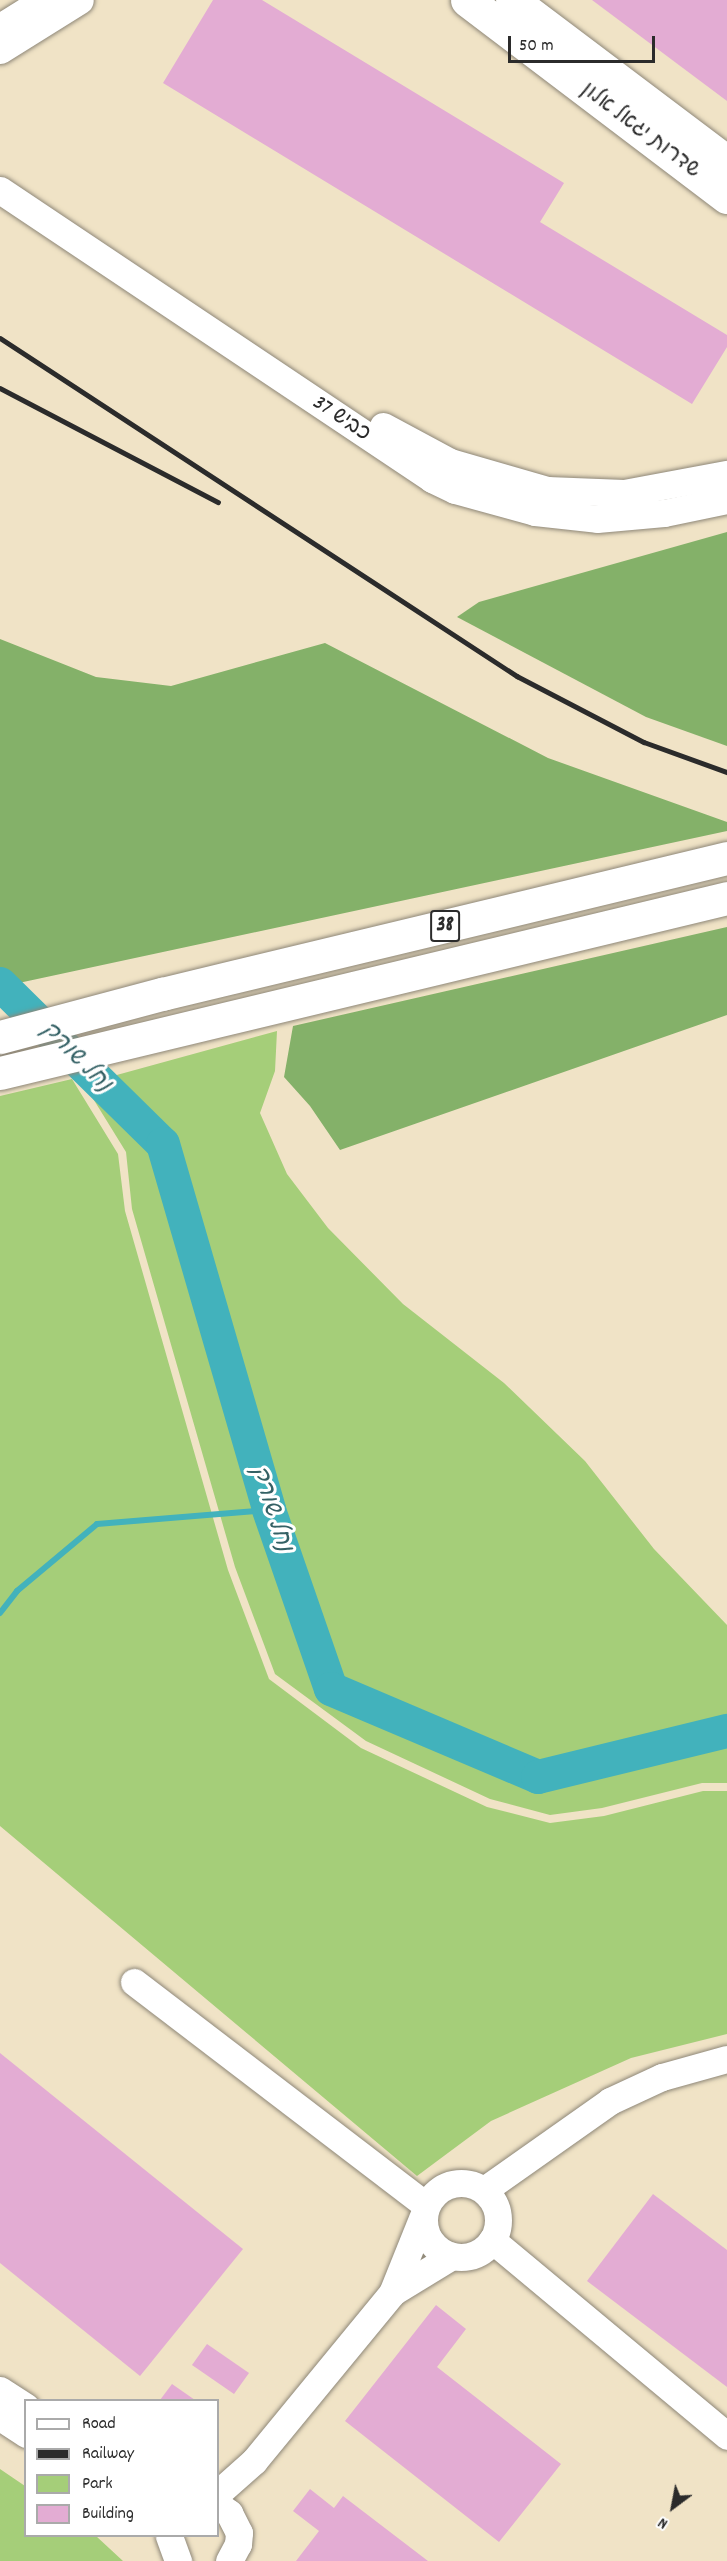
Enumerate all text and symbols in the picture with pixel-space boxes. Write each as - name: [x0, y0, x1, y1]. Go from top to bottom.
- scale bar: [511, 24, 658, 62]
- text: 50 m: [519, 34, 554, 59]
- street label: שדרות יגאל אלון: [575, 77, 705, 185]
- street label: כביש 37: [307, 390, 375, 448]
- road number: 38: [430, 908, 460, 944]
- water label: נחל שורק: [34, 1017, 116, 1099]
- water label: נחל שורק: [243, 1463, 297, 1555]
- legend: [24, 2399, 219, 2537]
- text: Road: [82, 2412, 116, 2437]
- text: Railway: [82, 2442, 134, 2467]
- text: Park: [82, 2472, 113, 2497]
- north arrow: [643, 2477, 703, 2537]
- text: Building: [82, 2502, 134, 2527]
- text: N: [654, 2511, 673, 2535]

